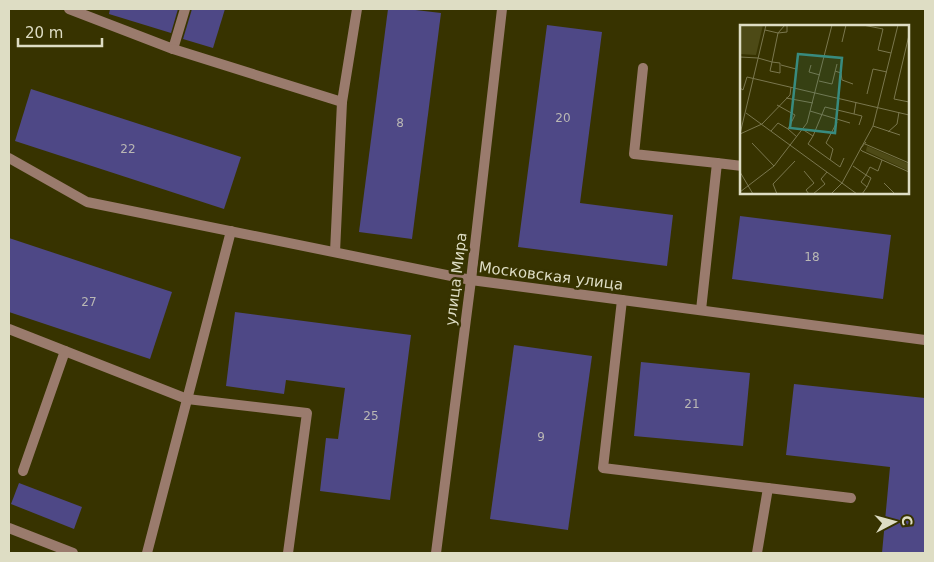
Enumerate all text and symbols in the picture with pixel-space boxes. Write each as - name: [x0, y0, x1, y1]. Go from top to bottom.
- scale bar: [18, 15, 101, 47]
- text: 20 m: [25, 24, 63, 42]
- inset map: [740, 25, 909, 194]
- house number: 20: [555, 111, 571, 125]
- house number: 8: [396, 116, 404, 130]
- house number: 22: [120, 142, 136, 156]
- street label: улица Мира: [441, 231, 471, 327]
- house number: 18: [804, 250, 820, 264]
- street label: Московская улица: [478, 258, 624, 294]
- house number: 27: [81, 295, 97, 309]
- house number: 21: [684, 397, 700, 411]
- house number: 25: [363, 409, 379, 423]
- house number: 9: [537, 430, 545, 444]
- north arrow: [869, 497, 919, 547]
- text: С: [898, 515, 915, 527]

